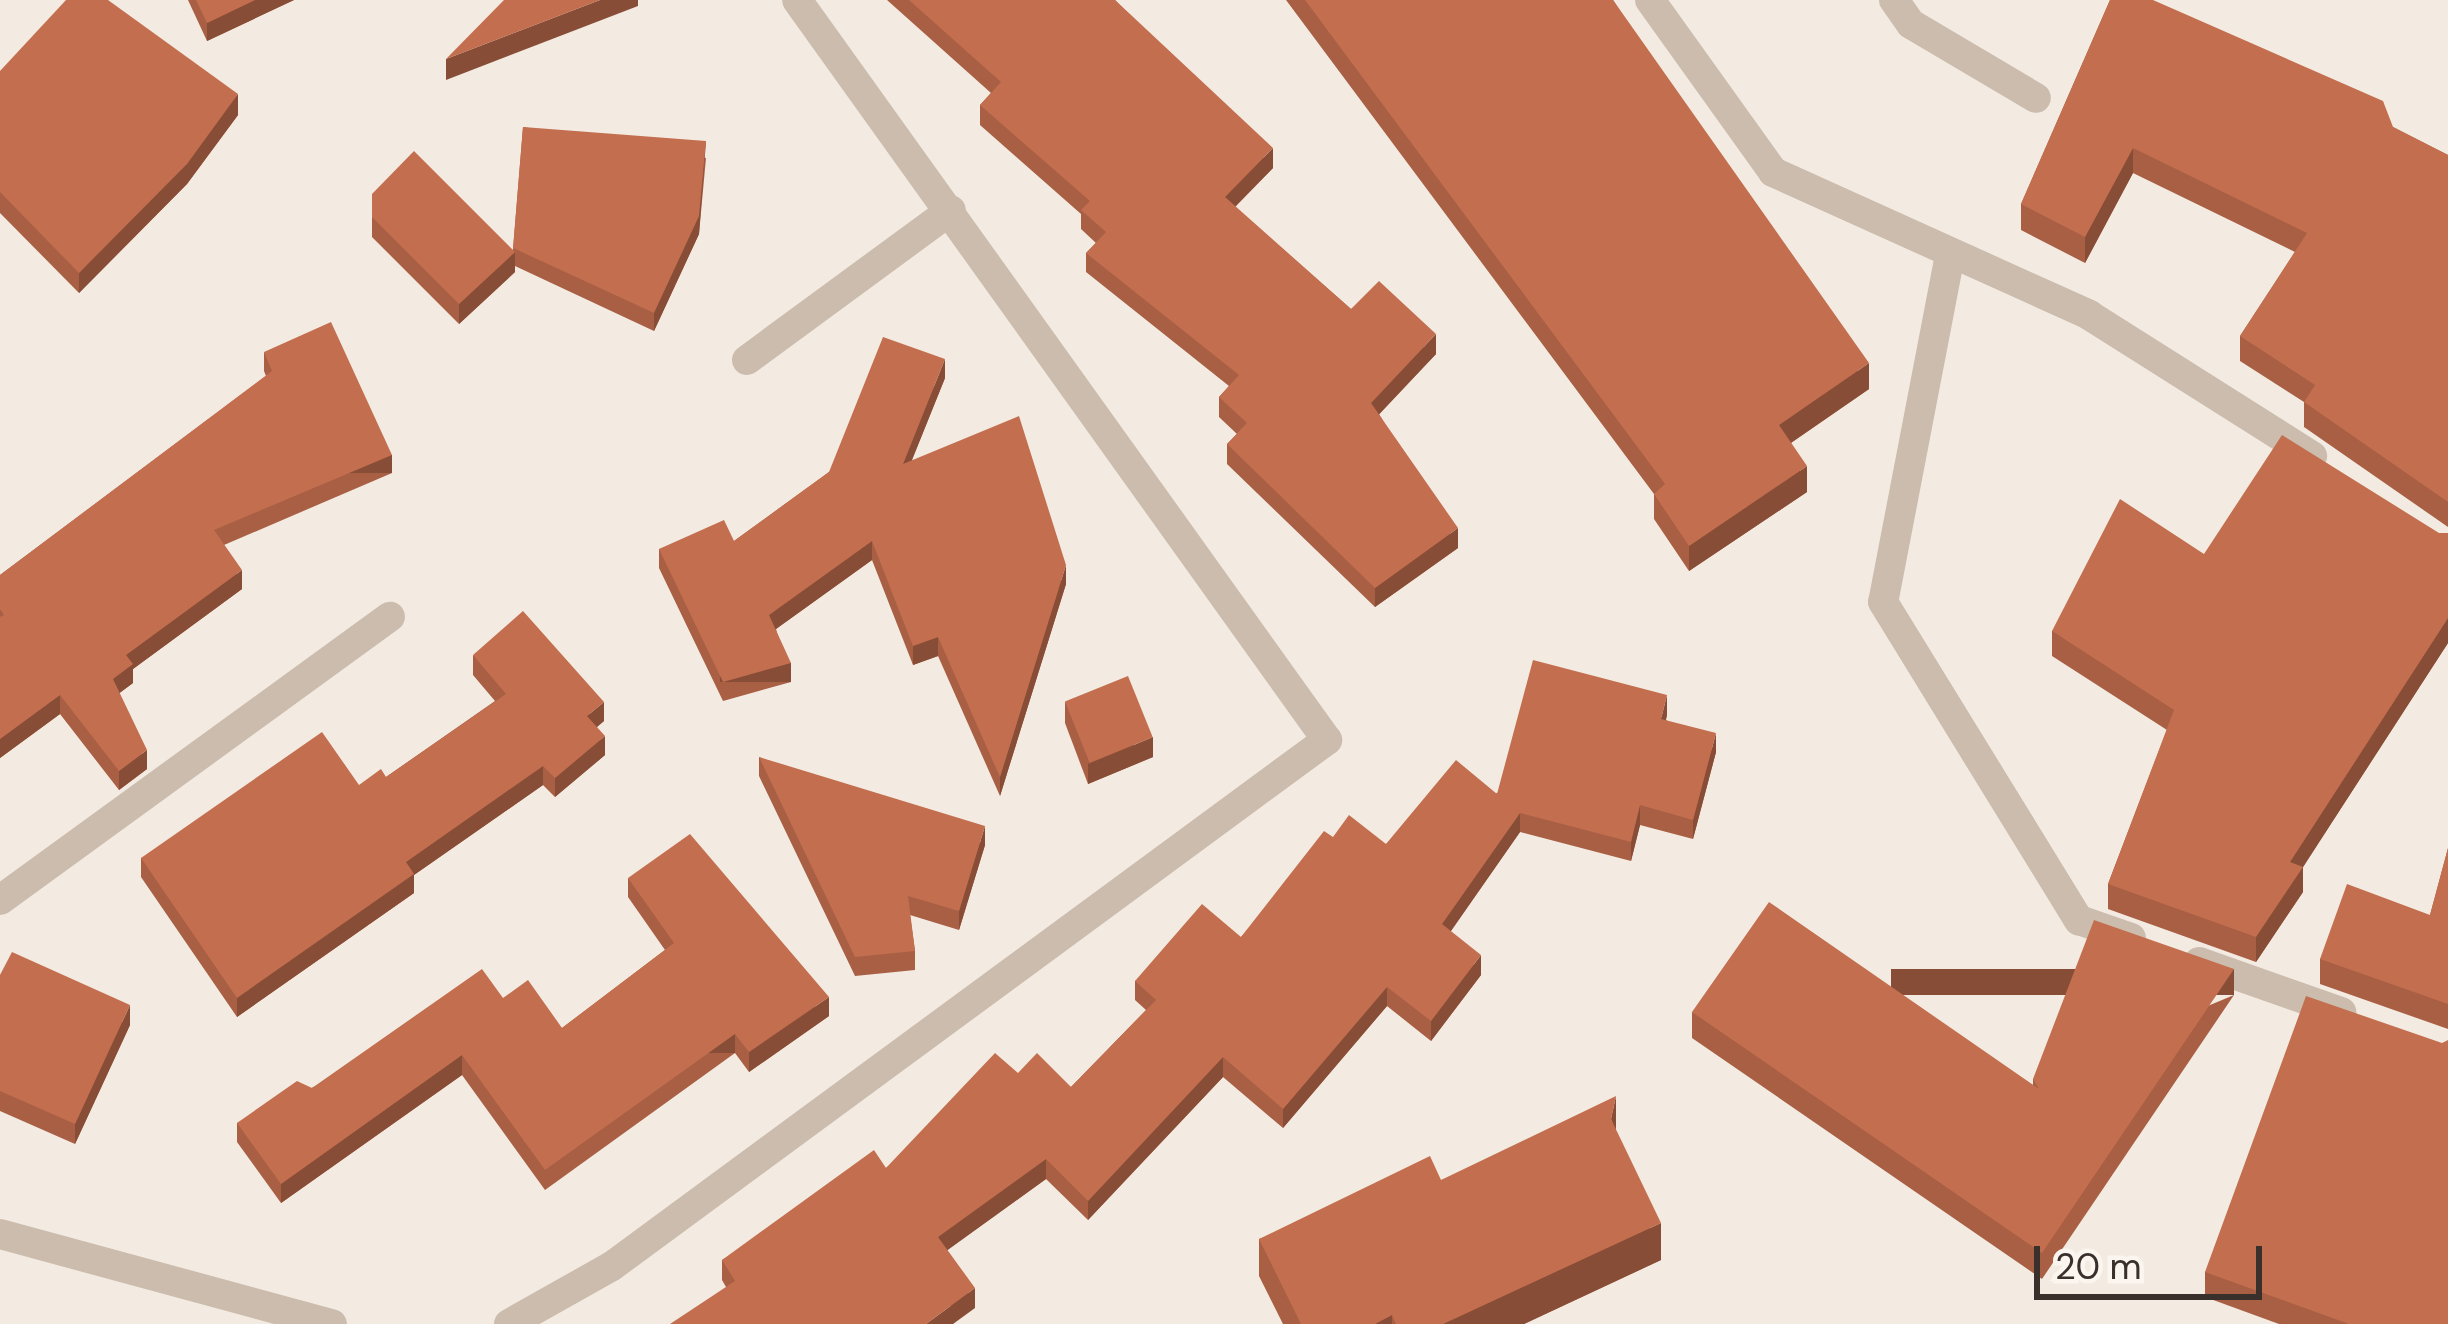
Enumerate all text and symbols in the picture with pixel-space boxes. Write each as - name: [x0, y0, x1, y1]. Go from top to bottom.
- scale bar: [2040, 1222, 2268, 1296]
- text: 20 m: [2055, 1243, 2142, 1290]

